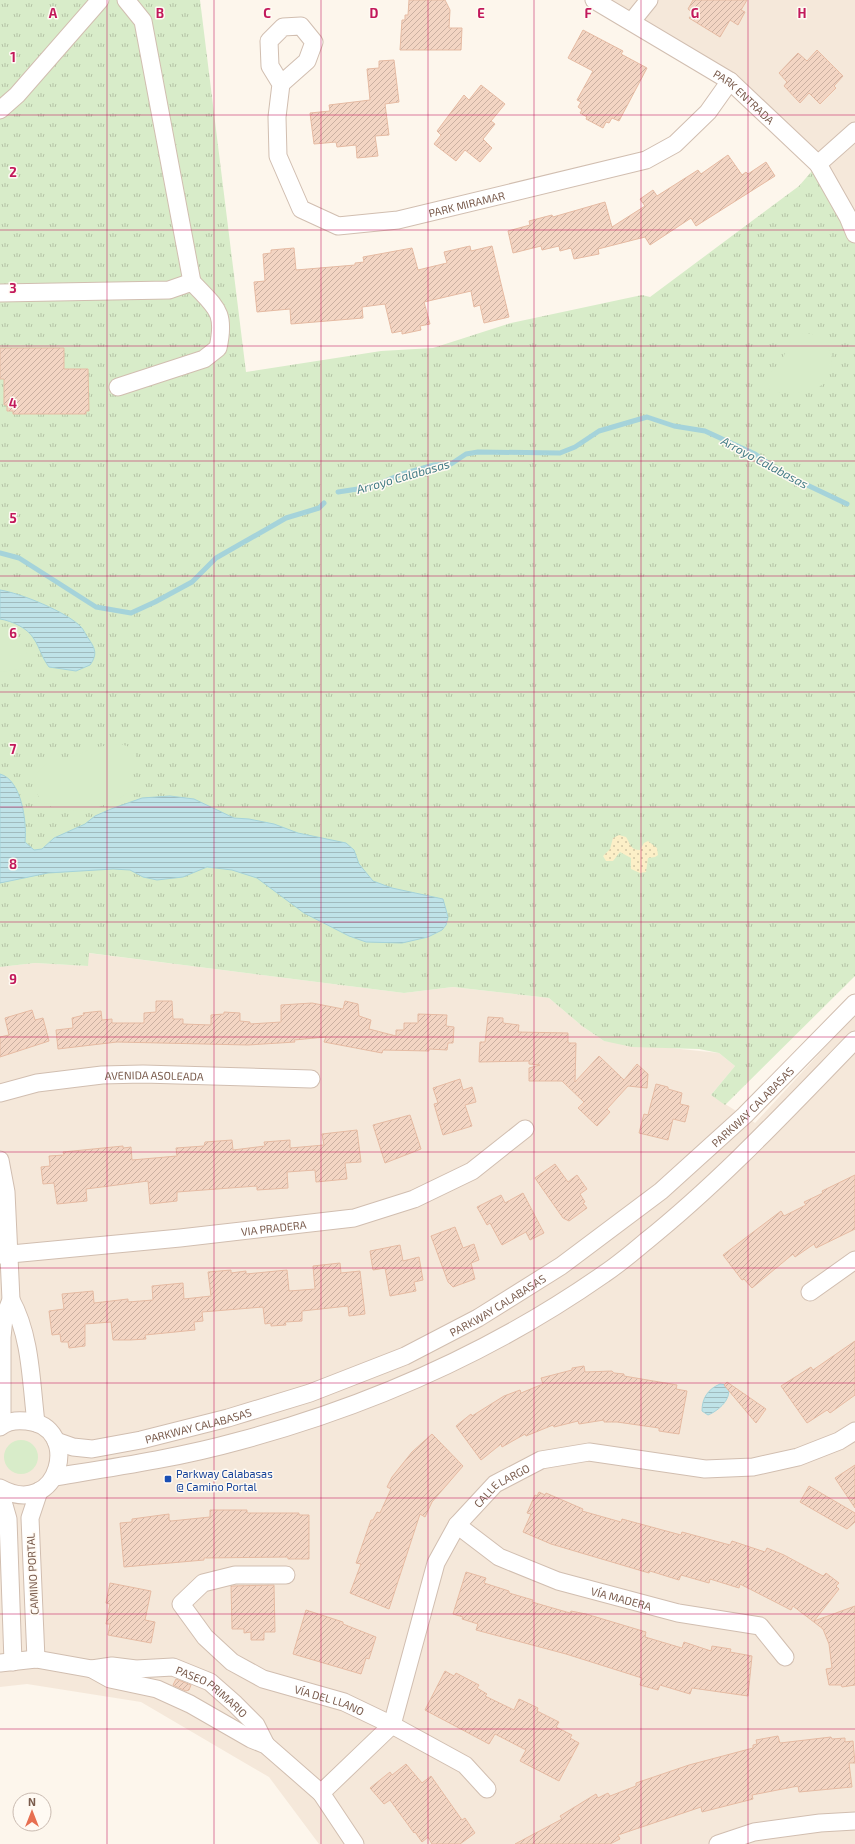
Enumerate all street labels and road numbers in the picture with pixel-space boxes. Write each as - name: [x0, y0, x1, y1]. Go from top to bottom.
- street label: PARK ENTRADA: [712, 66, 778, 126]
- street label: PARK MIRAMAR: [427, 188, 506, 219]
- street label: PARKWAY CALABASAS: [708, 1063, 796, 1149]
- street label: AVENIDA ASOLEADA: [104, 1067, 204, 1082]
- street label: VIA PRADERA: [240, 1217, 307, 1237]
- street label: PARKWAY CALABASAS: [447, 1271, 548, 1338]
- street label: PARKWAY CALABASAS: [144, 1405, 253, 1445]
- street label: CALLE LARGO: [471, 1461, 532, 1510]
- street label: CAMINO PORTAL: [23, 1532, 41, 1615]
- street label: VÍA MADERA: [590, 1584, 653, 1612]
- street label: PASEO PRIMARIO: [174, 1662, 251, 1720]
- street label: VÍA DEL LLANO: [293, 1682, 367, 1717]

